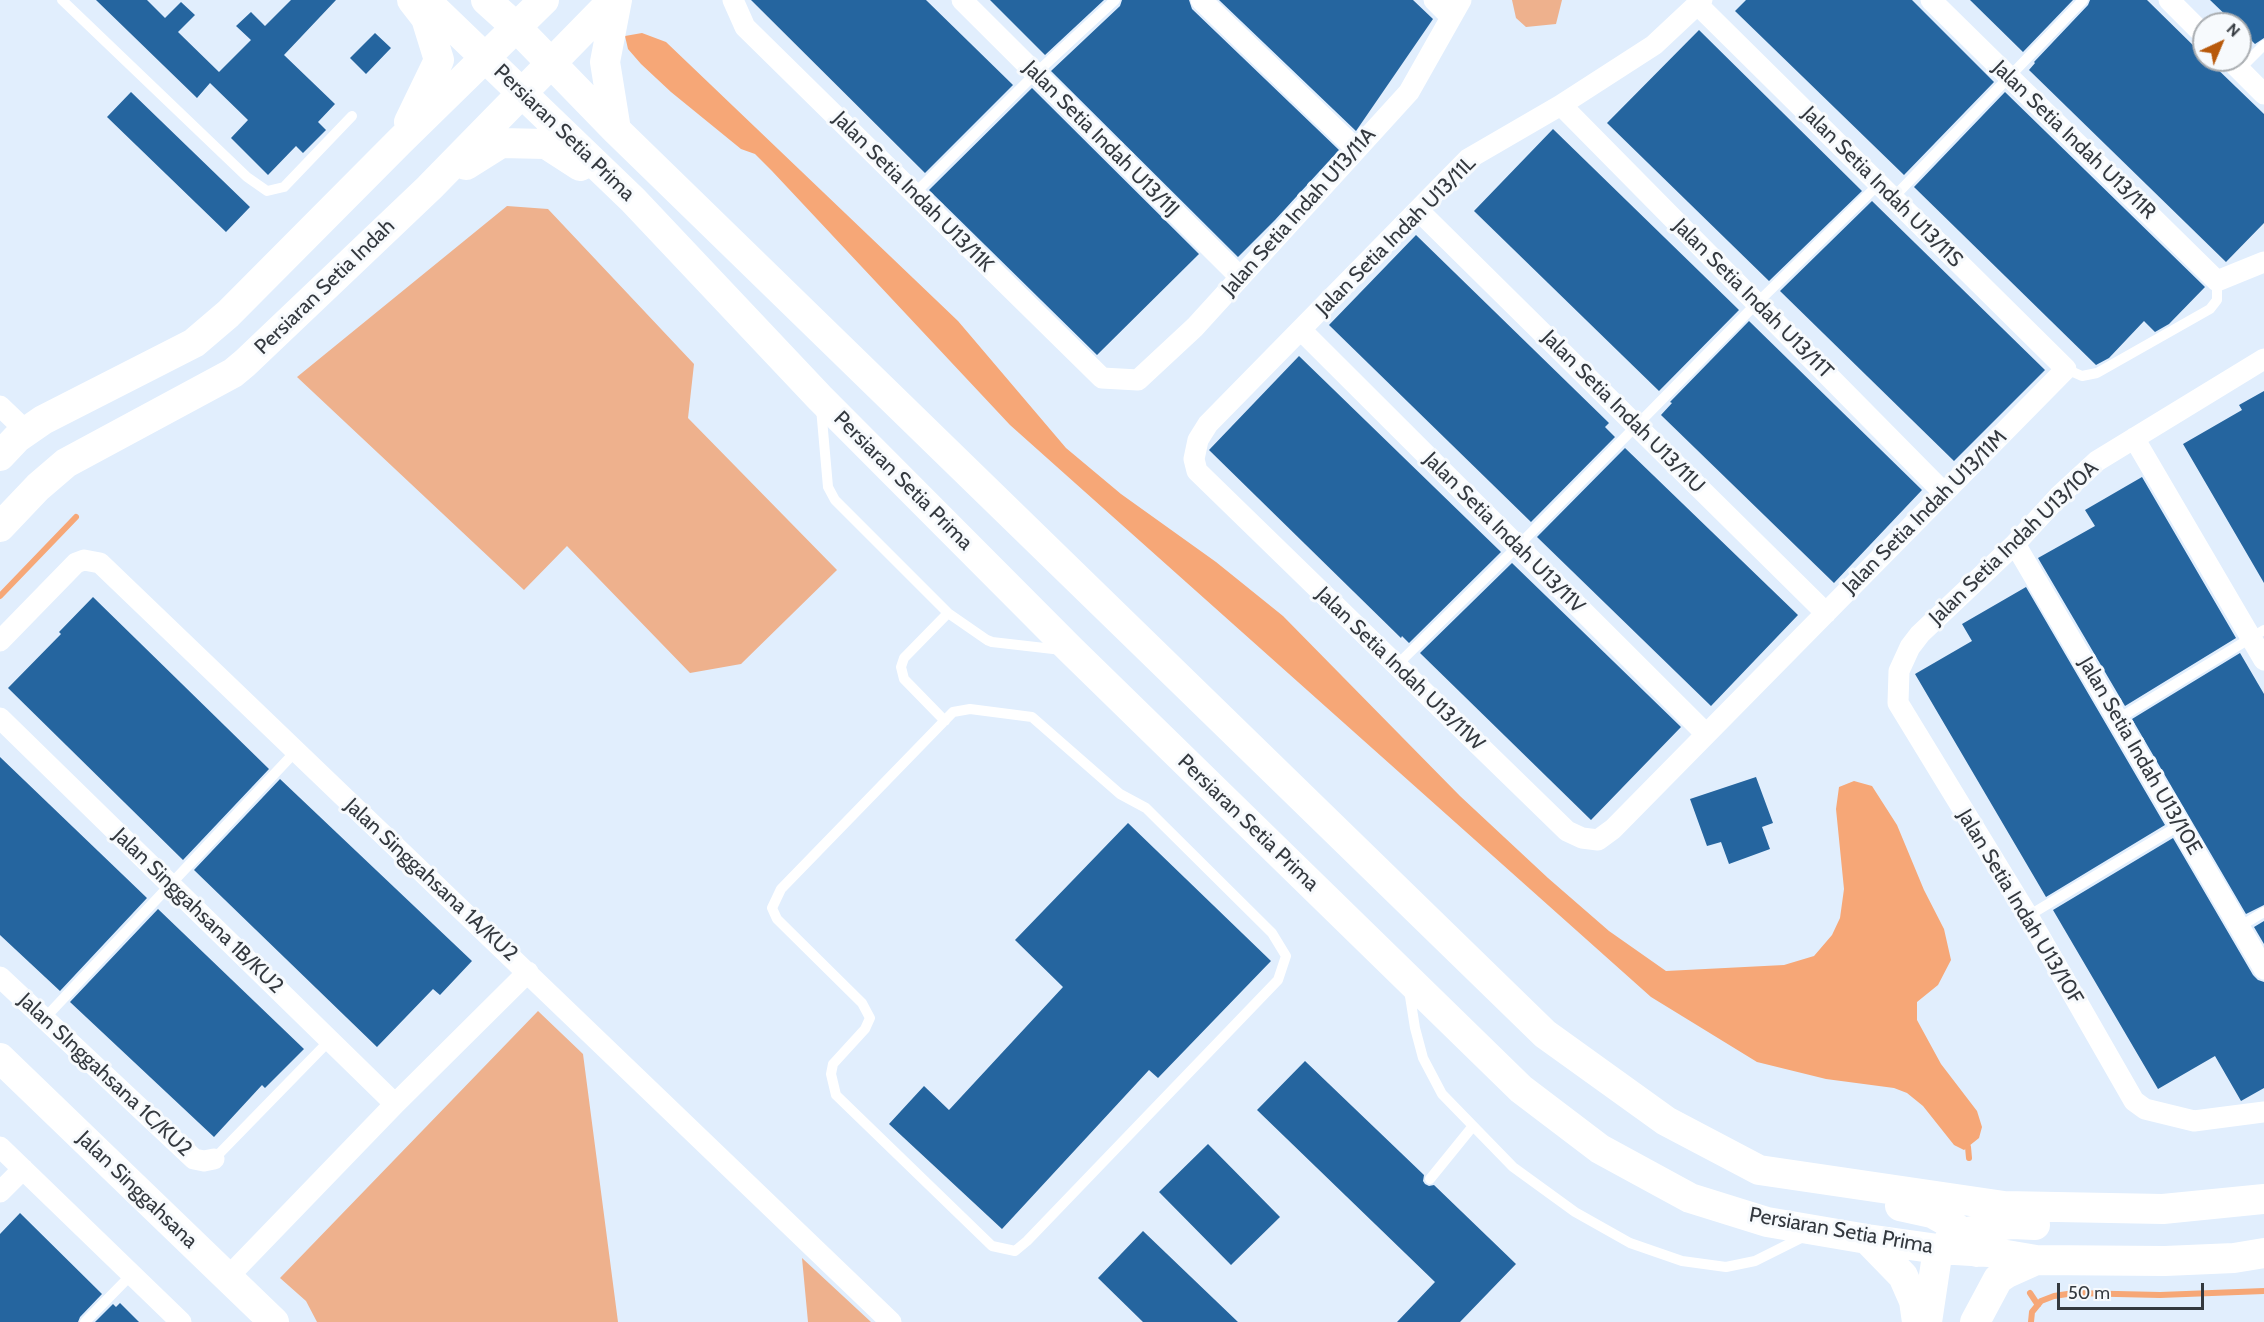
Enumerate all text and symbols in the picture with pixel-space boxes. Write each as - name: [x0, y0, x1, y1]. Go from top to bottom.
- north arrow: [2192, 12, 2252, 72]
- text: N: [2223, 19, 2244, 41]
- street label: Jalan Setia Indah U13/11R: [1987, 55, 2161, 225]
- street label: Jalan Setia Indah U13/11J: [1018, 56, 1184, 222]
- street label: Persiaran Setia Prima: [488, 59, 640, 207]
- street label: Jalan Setia Indah U13/11S: [1796, 101, 1968, 273]
- street label: Jalan Setia Indah U13/11K: [828, 107, 998, 277]
- street label: Jalan Setia Indah U13/11A: [1217, 123, 1381, 301]
- street label: Jalan Setia Indah U13/11L: [1311, 151, 1481, 321]
- street label: Persiaran Setia Indah: [250, 214, 400, 360]
- street label: Jalan Setia Indah U13/11T: [1668, 214, 1838, 384]
- street label: Jalan Setia Indah U13/11U: [1536, 325, 1710, 499]
- street label: Persiaran Setia Prima: [828, 406, 978, 556]
- street label: Jalan Setia Indah U13/11M: [1838, 425, 2012, 599]
- street label: Jalan Setia Indah U13/11V: [1418, 447, 1590, 619]
- street label: Jalan Setia Indah U13/10A: [1924, 456, 2104, 630]
- street label: Jalan Setia Indah U13/11W: [1310, 582, 1490, 756]
- street label: Jalan Setia Indah U13/10E: [2073, 653, 2207, 859]
- street label: Persiaran Setia Prima: [1172, 749, 1324, 897]
- street label: Jalan Singgahsana 1A/KU2: [339, 793, 523, 967]
- street label: Jalan Setia Indah U13/10F: [1952, 805, 2088, 1009]
- street label: Jalan Singgahsana 1B/KU2: [108, 823, 288, 999]
- street label: Jalan SInggahsana 1C/KU2: [13, 988, 197, 1162]
- street label: Jalan Singgahsana: [71, 1126, 203, 1254]
- street label: Persiaran Setia Prima: [1747, 1202, 1935, 1260]
- scale bar: [2060, 1271, 2207, 1309]
- text: 50 m: [2068, 1282, 2110, 1304]

